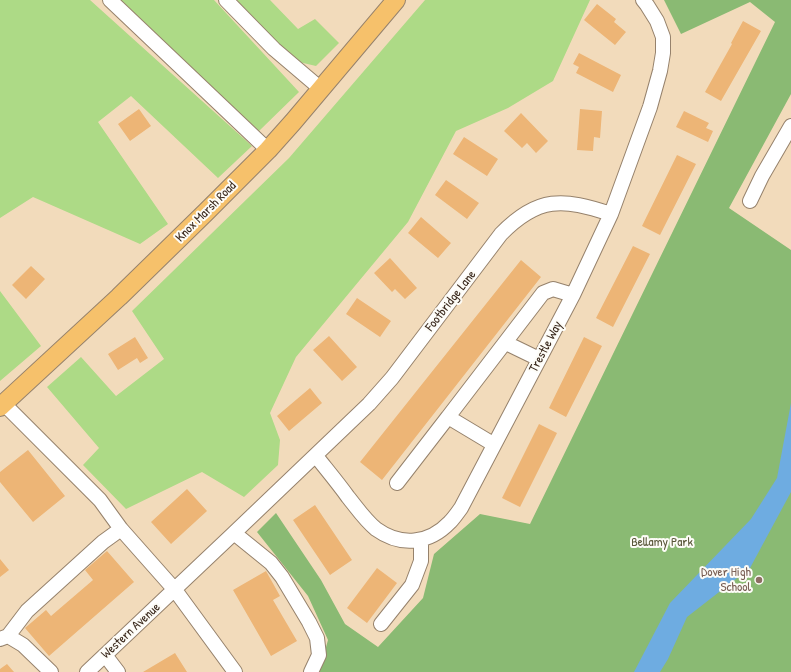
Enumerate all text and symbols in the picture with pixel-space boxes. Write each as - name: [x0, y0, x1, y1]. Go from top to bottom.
- street label: Knox Marsh Road: [172, 178, 240, 246]
- street label: Footbridge Lane: [422, 267, 480, 335]
- street label: Trestle Way: [526, 319, 566, 375]
- park label: Bellamy Park: [631, 535, 693, 551]
- place label: Dover High School: [701, 565, 751, 596]
- marker: Dover High School: [754, 575, 764, 585]
- street label: Western Avenue: [98, 600, 164, 662]

